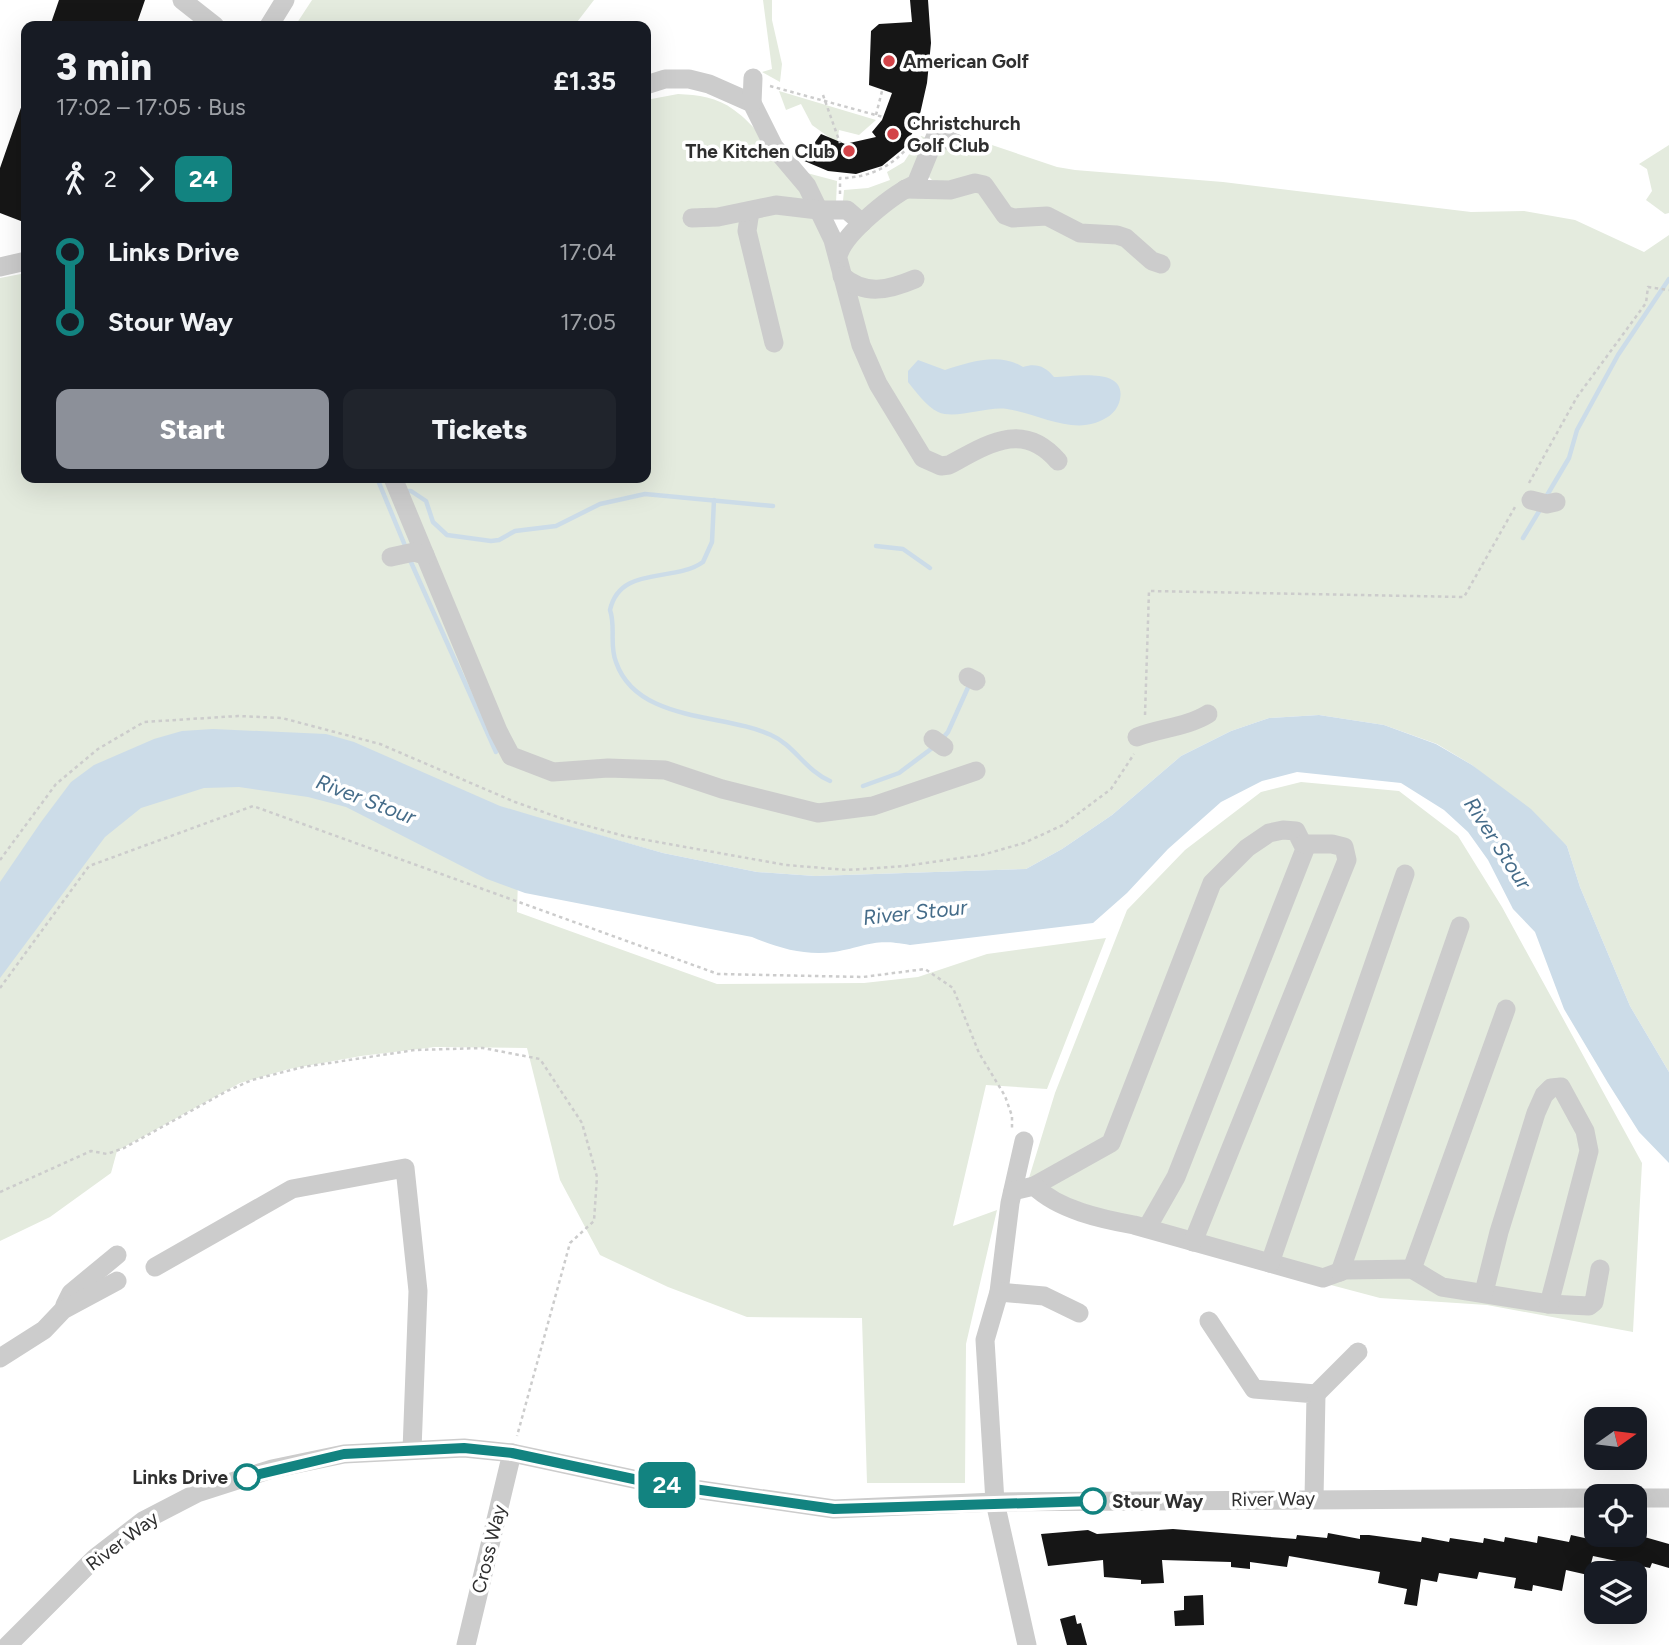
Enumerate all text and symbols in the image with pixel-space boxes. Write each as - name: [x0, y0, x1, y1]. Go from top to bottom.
- text: 3 min: [56, 44, 152, 90]
- place label: American Golf: [903, 50, 1029, 73]
- marker: American Golf: [881, 53, 897, 69]
- text: £1.35: [554, 65, 616, 97]
- text: 17:02 – 17:05 · Bus: [56, 93, 246, 121]
- place label: Christchurch Golf Club: [907, 112, 1021, 157]
- marker: Christchurch Golf Club: [885, 126, 901, 142]
- place label: The Kitchen Club: [685, 140, 835, 163]
- marker: The Kitchen Club: [841, 143, 857, 159]
- icon: walk: [56, 160, 94, 198]
- icon: forward: [127, 160, 165, 198]
- text: 24: [189, 164, 218, 193]
- text: 2: [104, 165, 117, 193]
- text: Links Drive: [108, 236, 239, 268]
- text: 17:04: [559, 238, 616, 266]
- text: Stour Way: [108, 306, 233, 338]
- text: 17:05: [560, 308, 616, 336]
- button: Start: [56, 389, 329, 469]
- button: Tickets: [343, 389, 616, 469]
- water label: River Stour: [313, 769, 420, 830]
- water label: River Stour: [1459, 792, 1537, 894]
- water label: River Stour: [862, 894, 969, 930]
- north arrow: [1584, 1407, 1647, 1470]
- map controls: [1584, 1407, 1647, 1624]
- line badge: 24: [636, 1462, 698, 1508]
- marker: Links Drive: [234, 1464, 260, 1490]
- place label: Links Drive: [132, 1466, 228, 1489]
- text: 24: [652, 1470, 682, 1499]
- button: locate: [1584, 1484, 1647, 1547]
- street label: River Way: [1231, 1487, 1315, 1511]
- marker: Stour Way: [1080, 1488, 1106, 1514]
- place label: Stour Way: [1112, 1490, 1203, 1513]
- street label: Cross Way: [467, 1502, 511, 1596]
- street label: River Way: [81, 1506, 163, 1576]
- button: layers: [1584, 1561, 1647, 1624]

